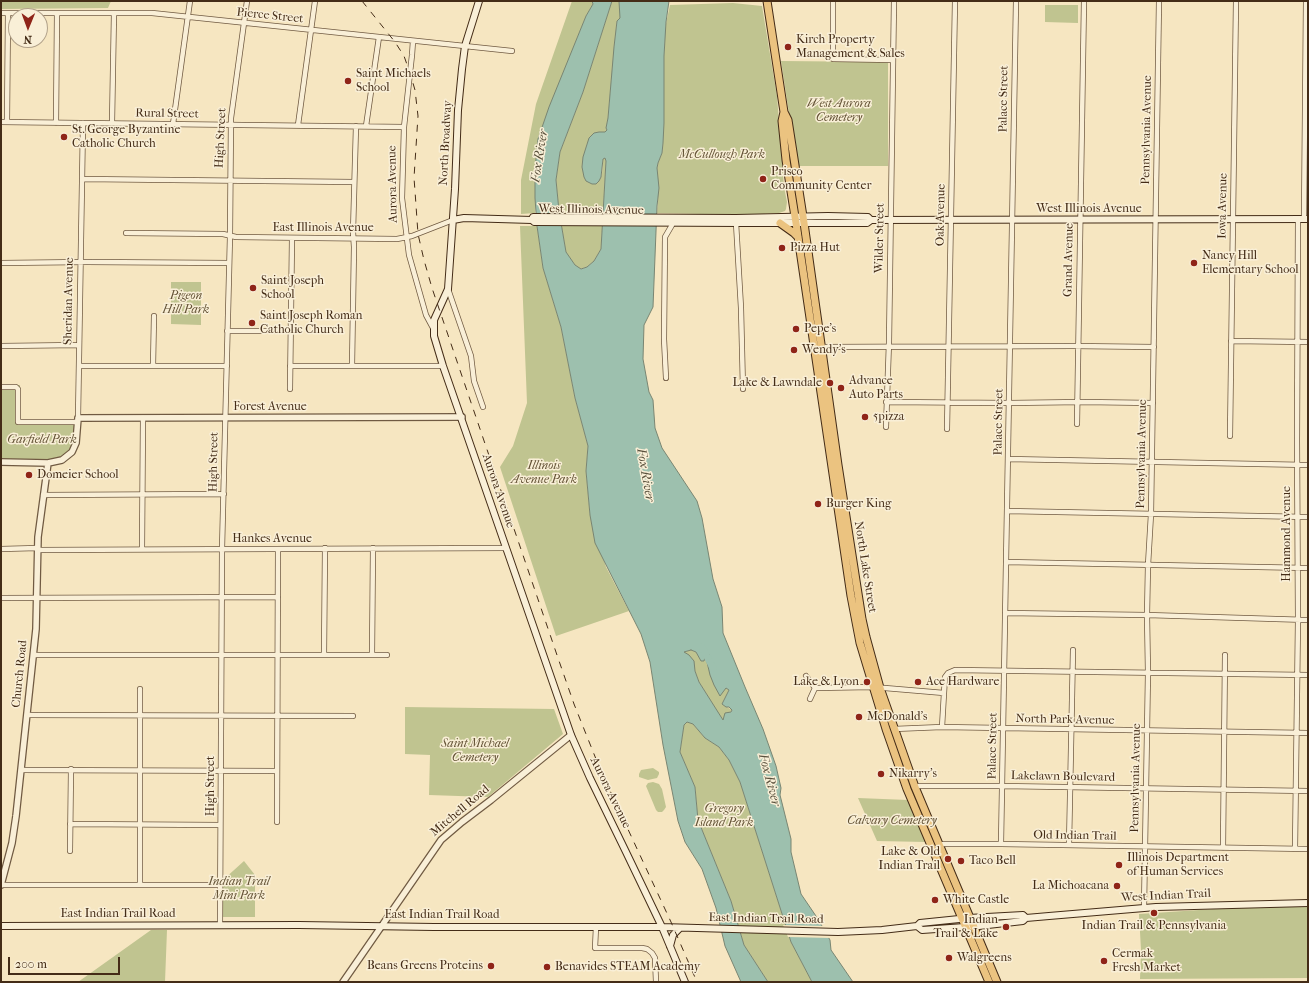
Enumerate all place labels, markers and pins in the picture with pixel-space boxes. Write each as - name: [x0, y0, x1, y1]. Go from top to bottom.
- place label: Kirch Property Management & Sales: [796, 33, 905, 61]
- marker: Kirch Property Management & Sales: [783, 42, 793, 52]
- place label: Saint Michaels School: [356, 67, 431, 95]
- marker: Saint Michaels School: [343, 76, 353, 86]
- place label: St. George Byzantine Catholic Church: [72, 123, 180, 151]
- marker: St. George Byzantine Catholic Church: [59, 132, 69, 142]
- place label: Prisco Community Center: [771, 165, 872, 193]
- marker: Prisco Community Center: [758, 174, 768, 184]
- place label: Pizza Hut: [790, 241, 840, 255]
- marker: Pizza Hut: [777, 243, 787, 253]
- place label: Nancy Hill Elementary School: [1202, 249, 1299, 277]
- marker: Nancy Hill Elementary School: [1189, 258, 1199, 268]
- place label: Saint Joseph School: [261, 274, 324, 302]
- marker: Saint Joseph School: [248, 283, 258, 293]
- place label: Saint Joseph Roman Catholic Church: [260, 309, 363, 337]
- marker: Saint Joseph Roman Catholic Church: [247, 318, 257, 328]
- place label: Pepe's: [804, 322, 836, 336]
- marker: Pepe's: [791, 324, 801, 334]
- place label: Wendy's: [802, 343, 846, 357]
- marker: Wendy's: [789, 345, 799, 355]
- place label: Advance Auto Parts: [849, 374, 903, 402]
- place label: Lake & Lawndale: [733, 376, 822, 390]
- marker: Lake & Lawndale: [825, 378, 835, 388]
- marker: Advance Auto Parts: [836, 383, 846, 393]
- place label: 5pizza: [873, 410, 904, 424]
- marker: 5pizza: [860, 412, 870, 422]
- place label: Domeier School: [37, 468, 119, 482]
- marker: Domeier School: [24, 470, 34, 480]
- place label: Burger King: [826, 497, 891, 511]
- marker: Burger King: [813, 499, 823, 509]
- place label: Lake & Lyon: [793, 675, 859, 689]
- place label: Ace Hardware: [926, 675, 999, 689]
- marker: Lake & Lyon: [862, 677, 872, 687]
- marker: Ace Hardware: [913, 677, 923, 687]
- place label: McDonald's: [867, 710, 927, 724]
- marker: McDonald's: [854, 712, 864, 722]
- place label: Nikarry's: [889, 767, 937, 781]
- marker: Nikarry's: [876, 769, 886, 779]
- place label: Lake & Old Indian Trail: [878, 845, 940, 873]
- place label: Illinois Department of Human Services: [1127, 851, 1229, 879]
- marker: Lake & Old Indian Trail: [943, 854, 953, 864]
- place label: Taco Bell: [969, 854, 1016, 868]
- marker: Taco Bell: [956, 856, 966, 866]
- marker: Illinois Department of Human Services: [1114, 860, 1124, 870]
- place label: La Michoacana: [1032, 879, 1109, 893]
- marker: La Michoacana: [1112, 881, 1122, 891]
- place label: White Castle: [943, 893, 1009, 907]
- marker: White Castle: [930, 895, 940, 905]
- marker: Indian Trail & Pennsylvania: [1149, 908, 1159, 918]
- place label: Indian Trail & Lake: [933, 913, 998, 941]
- place label: Indian Trail & Pennsylvania: [1082, 919, 1226, 933]
- marker: Indian Trail & Lake: [1001, 922, 1011, 932]
- place label: Cermak Fresh Market: [1112, 947, 1181, 975]
- place label: Walgreens: [957, 951, 1012, 965]
- marker: Walgreens: [944, 953, 954, 963]
- marker: Cermak Fresh Market: [1099, 956, 1109, 966]
- place label: Beans Greens Proteins: [367, 959, 483, 973]
- place label: Benavides STEAM Academy: [555, 960, 700, 974]
- marker: Beans Greens Proteins: [486, 961, 496, 971]
- marker: Benavides STEAM Academy: [542, 962, 552, 972]

